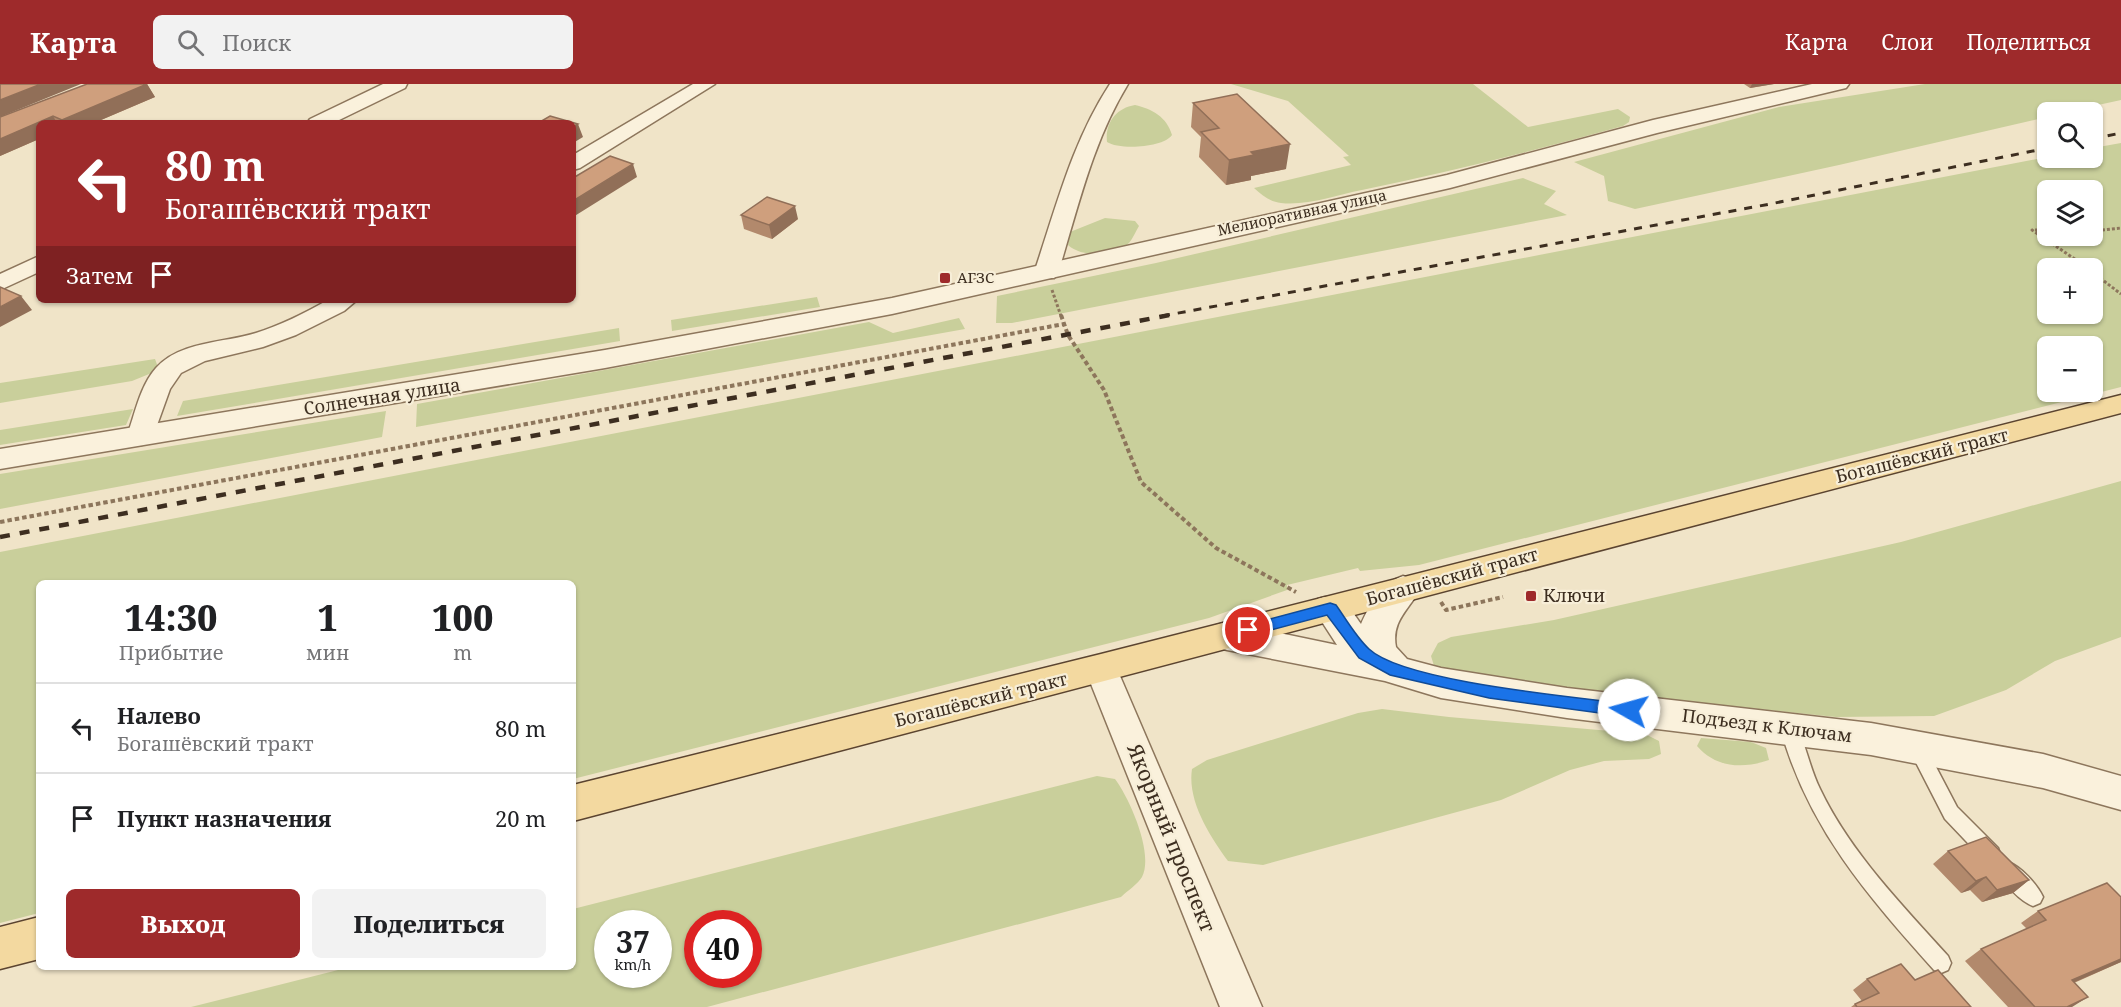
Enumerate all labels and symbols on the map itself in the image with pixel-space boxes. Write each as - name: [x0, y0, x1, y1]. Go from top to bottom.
- street label: Мелиоративная улица: [1216, 184, 1388, 240]
- place label: АГЗС: [957, 267, 994, 287]
- marker: АГЗС: [938, 271, 952, 285]
- street label: Солнечная улица: [302, 372, 462, 420]
- street label: Богашёвский тракт: [1833, 422, 2011, 488]
- street label: Богашёвский тракт: [1363, 541, 1541, 611]
- place label: Ключи: [1543, 583, 1605, 607]
- marker: Ключи: [1524, 589, 1538, 603]
- pin: [1222, 604, 1273, 655]
- street label: Богашёвский тракт: [892, 666, 1070, 732]
- position arrow: [1597, 678, 1661, 742]
- street label: Подъезд к Ключам: [1681, 703, 1854, 747]
- street label: Якорный проспект: [1121, 738, 1223, 936]
- speed limit sign: 40: [684, 910, 762, 988]

